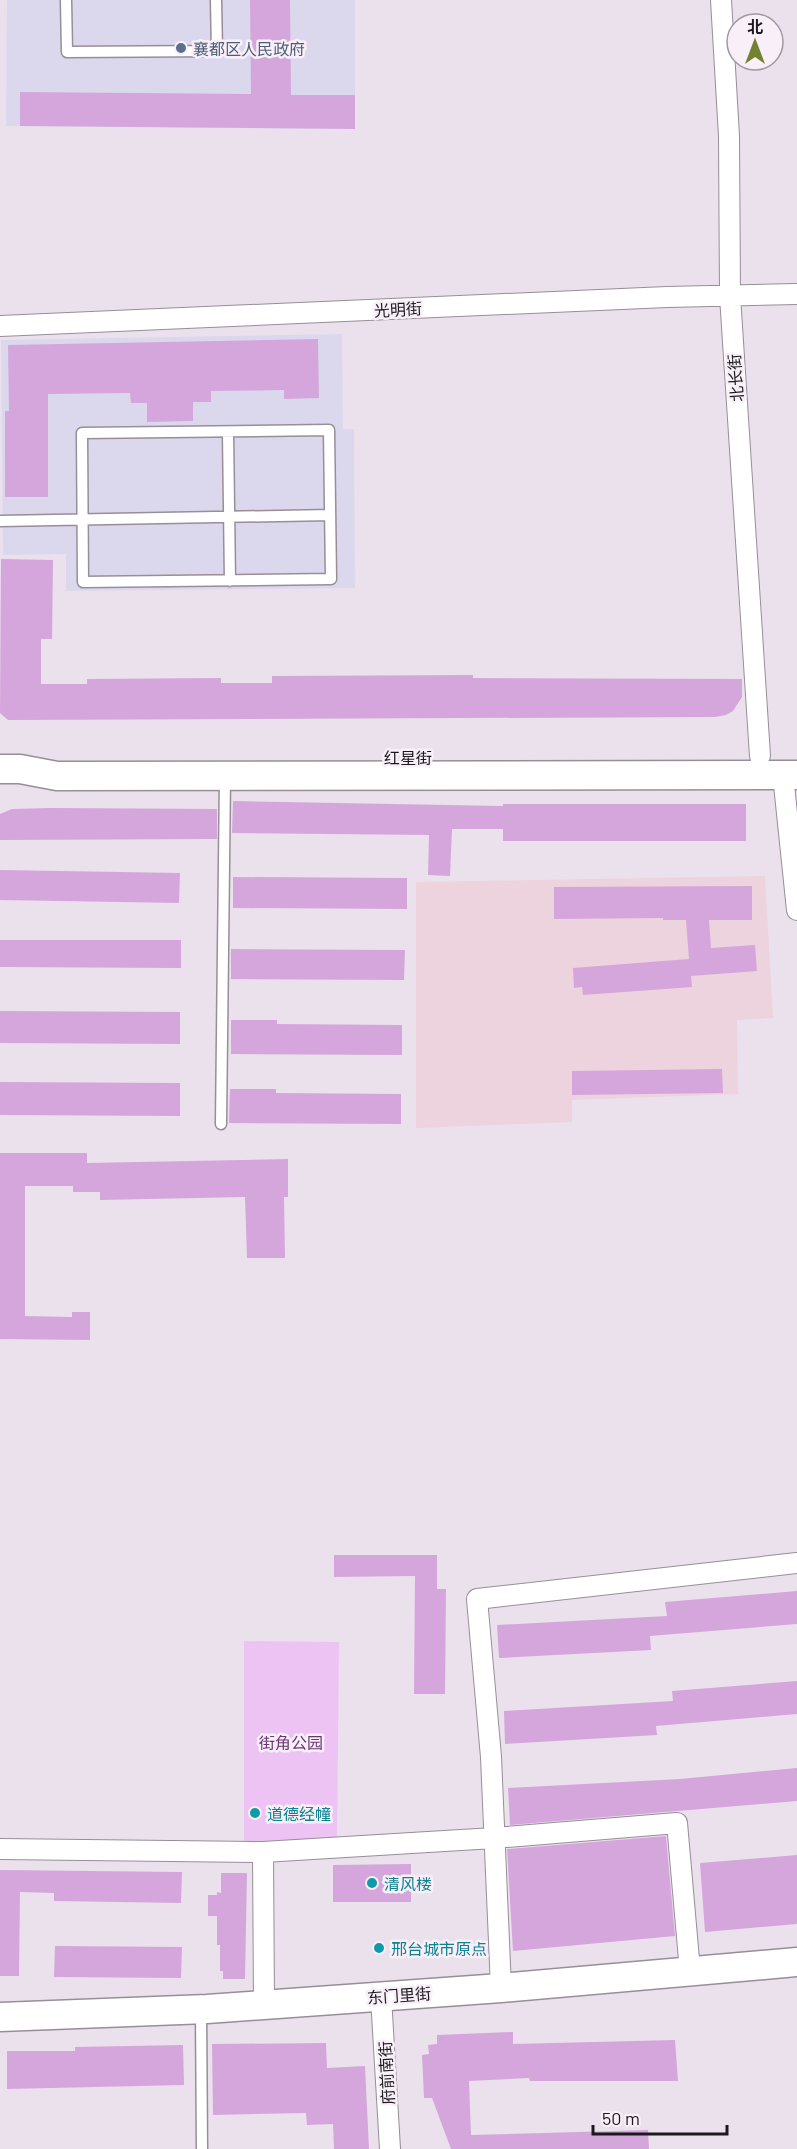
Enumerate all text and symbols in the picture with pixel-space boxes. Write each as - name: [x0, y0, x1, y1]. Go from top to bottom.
- north arrow: [725, 12, 785, 72]
- text: 北: [747, 17, 763, 36]
- place label: 襄都区人民政府: [193, 39, 305, 58]
- marker: 襄都区人民政府: [174, 41, 188, 55]
- street label: 光明街: [374, 298, 422, 320]
- street label: 北长街: [724, 353, 746, 403]
- street label: 红星街: [384, 748, 432, 767]
- park label: 街角公园: [259, 1733, 323, 1752]
- place label: 道德经幢: [267, 1804, 331, 1823]
- marker: 道德经幢: [248, 1806, 262, 1820]
- place label: 清风楼: [384, 1874, 432, 1893]
- marker: 清风楼: [365, 1876, 379, 1890]
- place label: 邢台城市原点: [391, 1939, 487, 1958]
- marker: 邢台城市原点: [372, 1941, 386, 1955]
- street label: 东门里街: [366, 1983, 432, 2007]
- street label: 府前南街: [375, 2041, 397, 2105]
- scale bar: [593, 2098, 726, 2136]
- text: 50 m: [602, 2107, 640, 2129]

